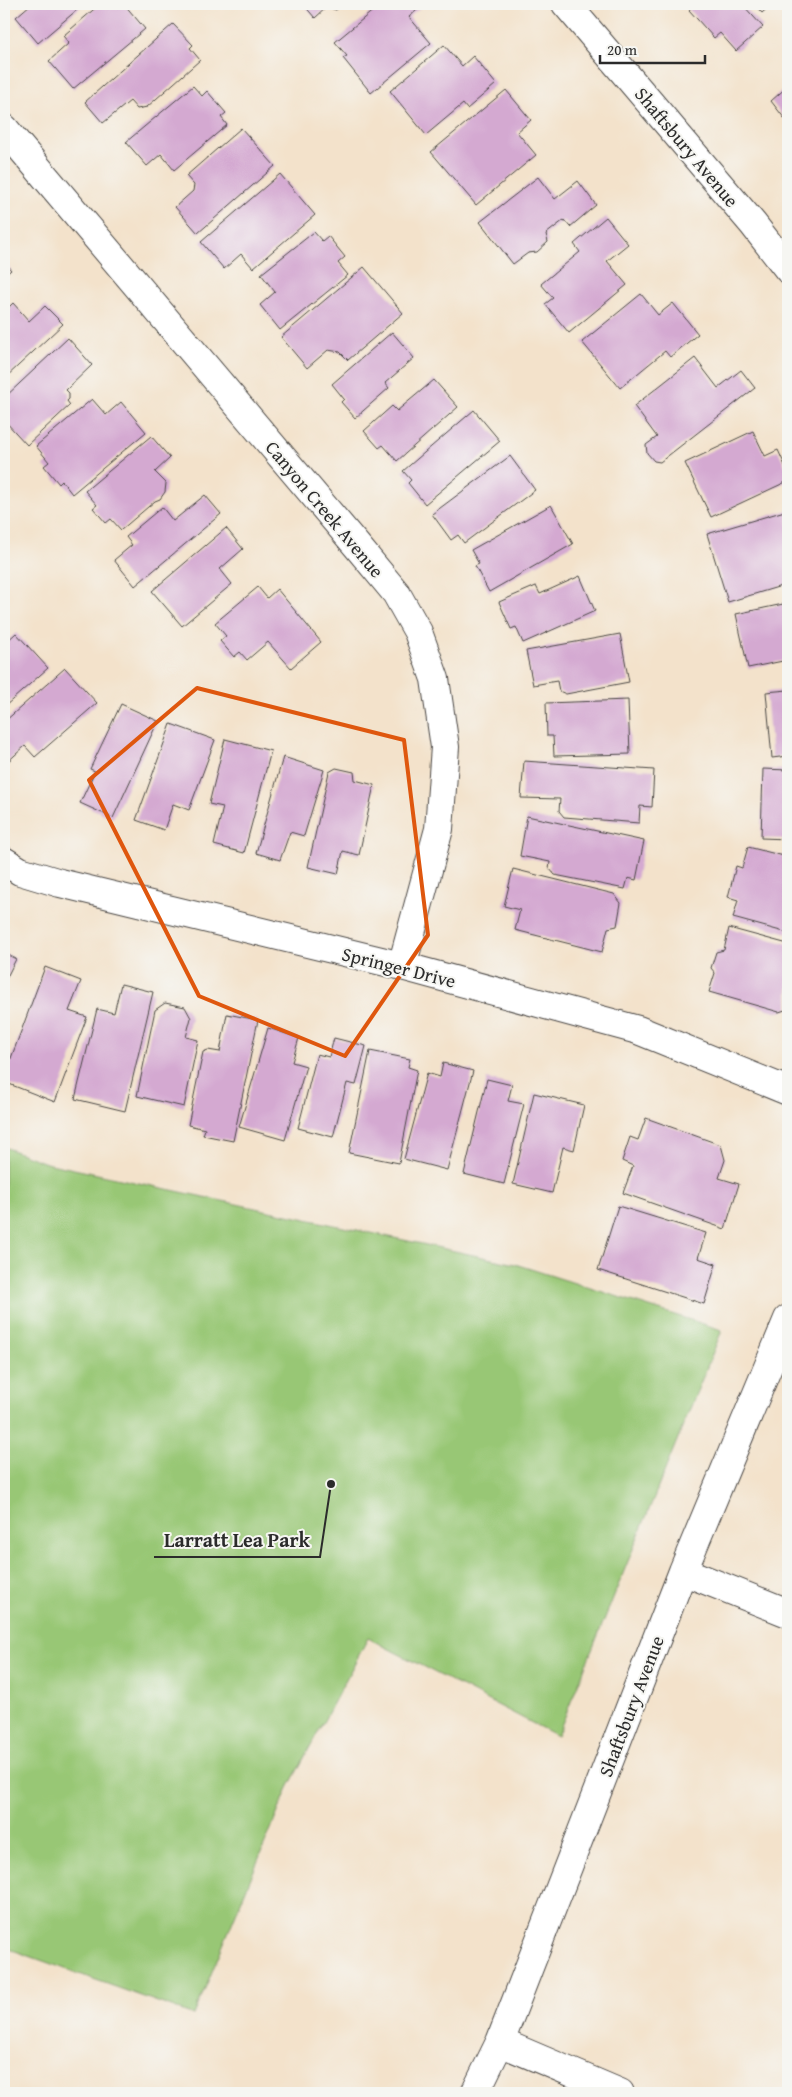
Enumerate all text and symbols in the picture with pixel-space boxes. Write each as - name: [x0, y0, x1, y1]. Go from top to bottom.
- scale bar: [600, 32, 704, 64]
- text: 20 m: [607, 39, 638, 60]
- street label: Shaftsbury Avenue: [628, 81, 746, 213]
- street label: Canyon Creek Avenue: [259, 434, 391, 584]
- street label: Springer Drive: [339, 939, 459, 995]
- callout: Larratt Lea Park: [154, 1522, 320, 1557]
- text: Larratt Lea Park: [164, 1525, 311, 1554]
- street label: Shaftsbury Avenue: [591, 1631, 671, 1781]

